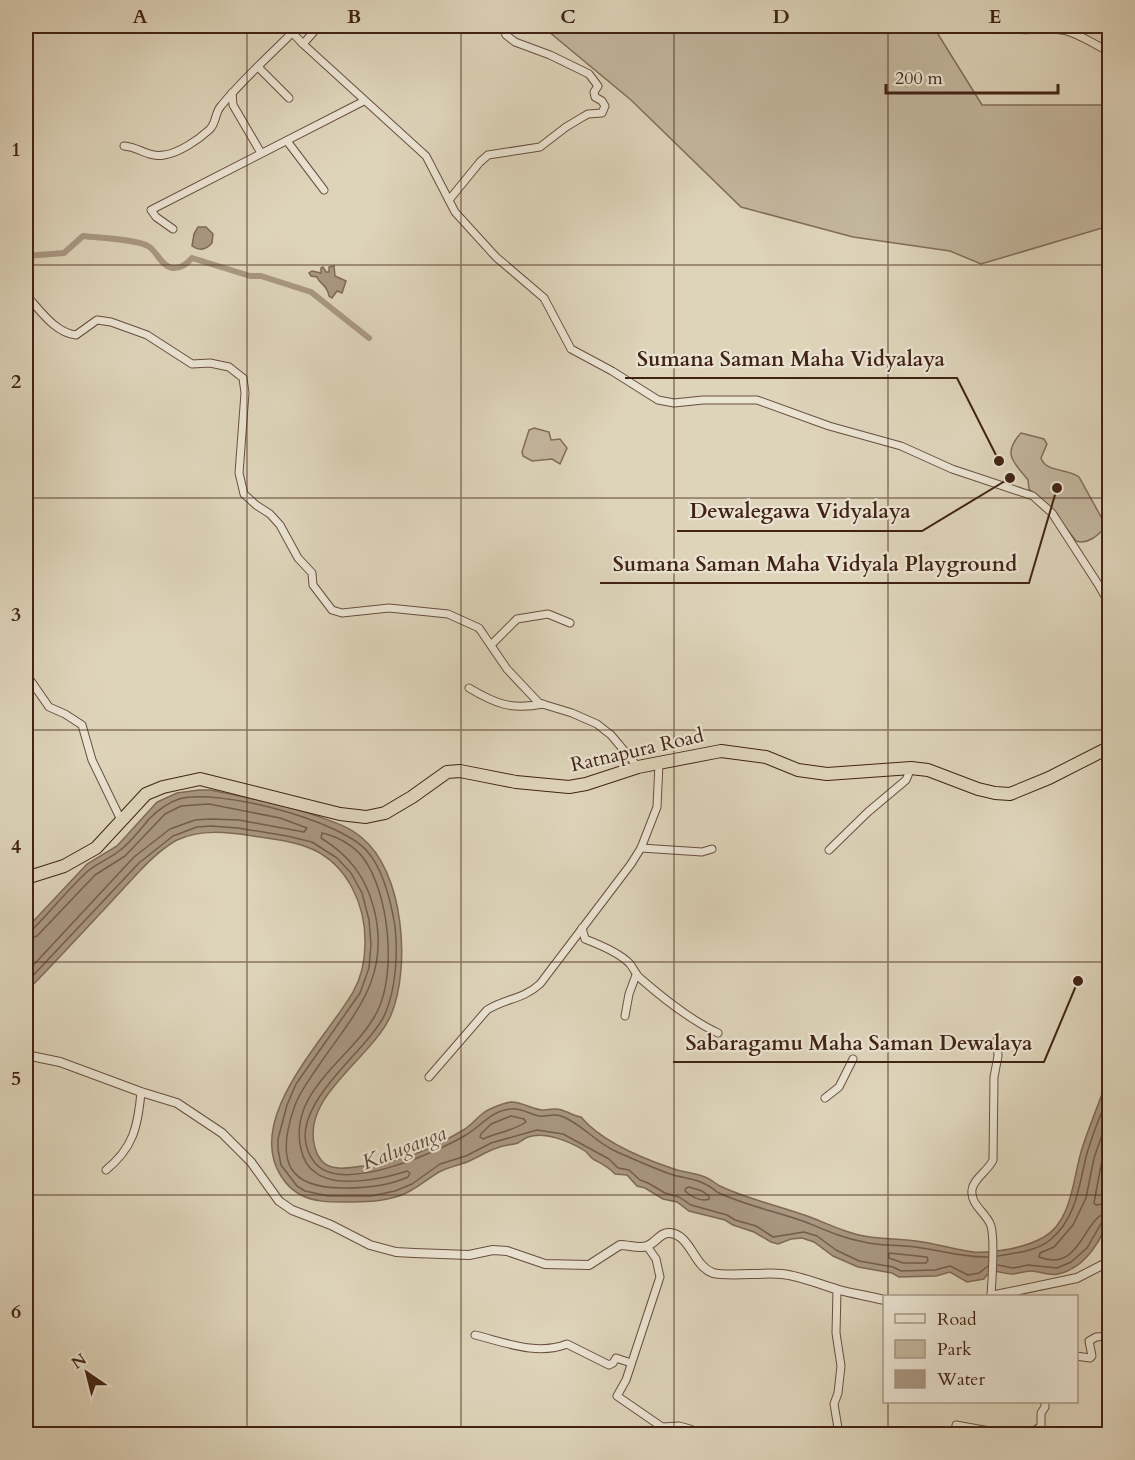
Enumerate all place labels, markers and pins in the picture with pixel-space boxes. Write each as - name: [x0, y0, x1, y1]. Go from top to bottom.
- callout: Sumana Saman Maha Vidyalaya: [625, 339, 957, 378]
- callout: Dewalegawa Vidyalaya: [677, 492, 922, 531]
- callout: Sumana Saman Maha Vidyala Playground: [600, 544, 1029, 583]
- callout: Sabaragamu Maha Saman Dewalaya: [673, 1023, 1044, 1062]

